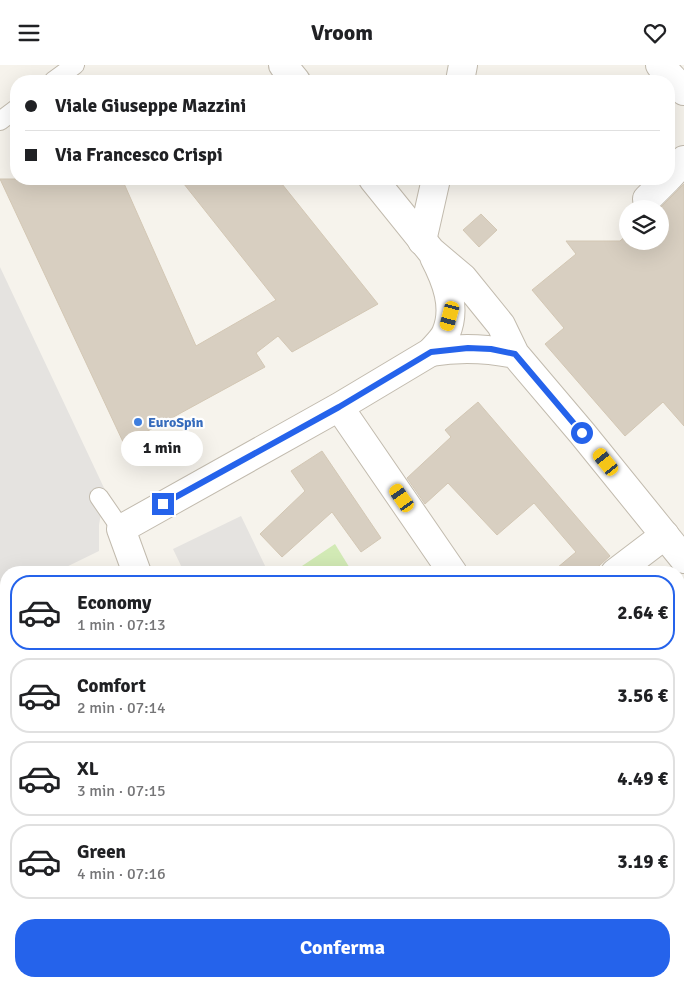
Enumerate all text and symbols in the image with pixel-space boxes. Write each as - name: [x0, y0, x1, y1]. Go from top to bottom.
- icon: menu: [15, 19, 43, 47]
- text: Vroom: [311, 19, 373, 46]
- icon: heart: [641, 19, 669, 47]
- text: Viale Giuseppe Mazzini: [55, 94, 246, 118]
- text: Via Francesco Crispi: [55, 143, 223, 167]
- map controls: [619, 200, 669, 250]
- button: layers: [619, 200, 669, 250]
- car: [438, 300, 461, 332]
- place label: EuroSpin: [148, 414, 204, 431]
- marker: EuroSpin: [132, 416, 144, 428]
- route start: [571, 422, 593, 444]
- callout: 1 min: [122, 431, 204, 467]
- text: 1 min: [143, 438, 181, 458]
- car: [590, 446, 621, 478]
- car: [387, 481, 416, 515]
- route end: [152, 493, 174, 515]
- icon: car: [17, 590, 62, 635]
- text: Economy: [77, 591, 151, 615]
- text: 2.64 €: [617, 601, 668, 625]
- text: 1 min · 07:13: [77, 615, 166, 635]
- icon: car: [17, 673, 62, 718]
- text: Comfort: [77, 674, 146, 698]
- text: 3.56 €: [617, 684, 668, 708]
- text: 2 min · 07:14: [77, 698, 166, 718]
- icon: car: [17, 756, 62, 801]
- text: XL: [77, 757, 99, 781]
- text: 4.49 €: [617, 767, 668, 791]
- text: 3 min · 07:15: [77, 781, 166, 801]
- icon: car: [17, 839, 62, 884]
- text: Green: [77, 840, 126, 864]
- text: 3.19 €: [617, 850, 668, 874]
- text: 4 min · 07:16: [77, 864, 166, 884]
- button: Conferma: [15, 919, 670, 977]

